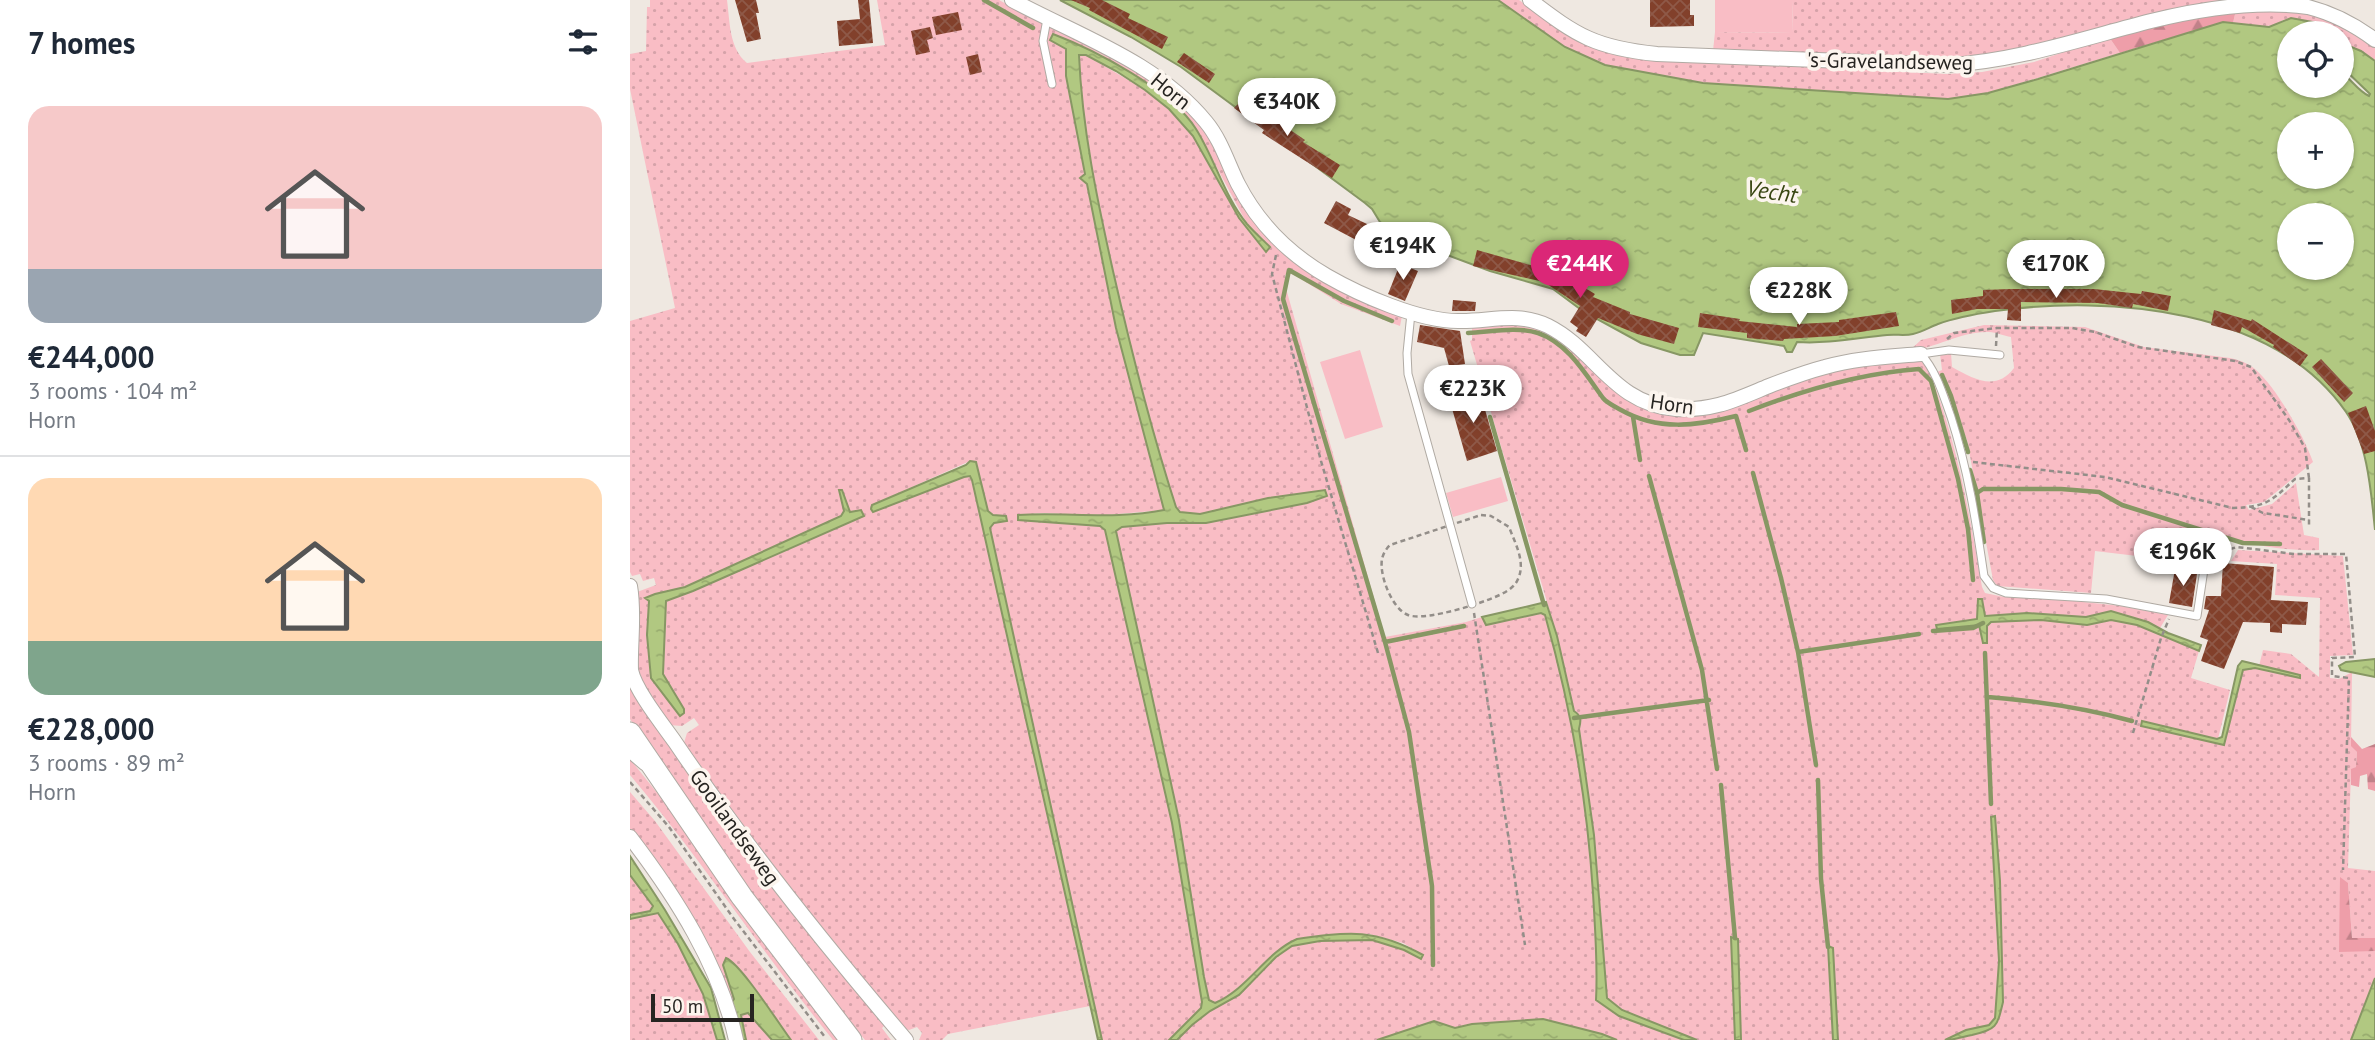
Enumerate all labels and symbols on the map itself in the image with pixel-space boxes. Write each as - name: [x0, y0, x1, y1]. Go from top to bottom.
- street label: 's-Gravelandseweg: [1807, 46, 1973, 76]
- street label: Horn: [1145, 67, 1197, 115]
- pin: €340K: [1238, 78, 1336, 138]
- water label: Vecht: [1745, 173, 1801, 209]
- pin: €194K: [1354, 222, 1452, 282]
- pin: €244K: [1531, 240, 1629, 300]
- pin: €170K: [2007, 240, 2105, 300]
- pin: €228K: [1750, 268, 1848, 327]
- pin: €223K: [1424, 366, 1522, 425]
- street label: Horn: [1648, 388, 1696, 420]
- pin: €196K: [2134, 528, 2232, 588]
- street label: Gooilandseweg: [684, 764, 786, 890]
- scale bar: [651, 991, 754, 1023]

